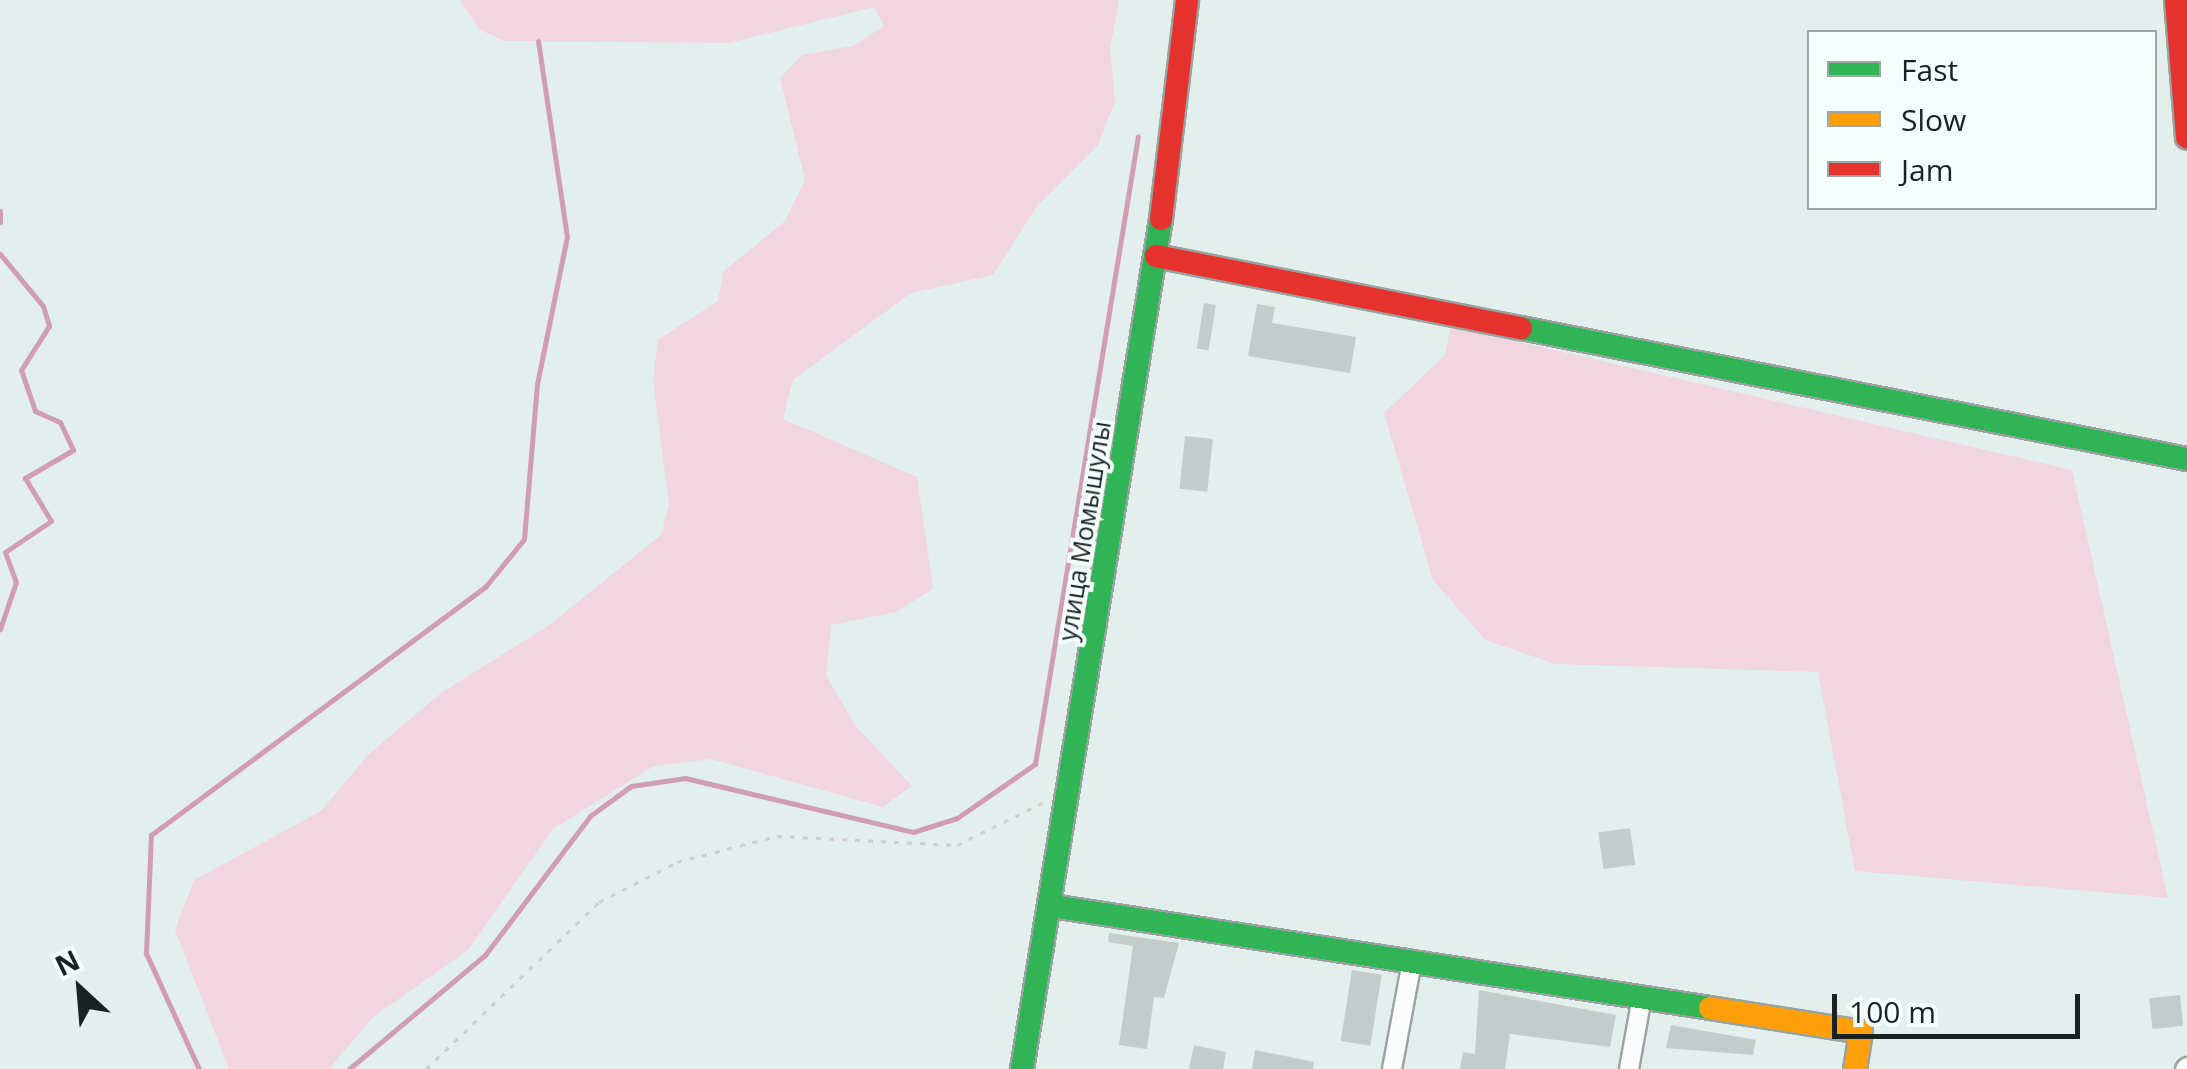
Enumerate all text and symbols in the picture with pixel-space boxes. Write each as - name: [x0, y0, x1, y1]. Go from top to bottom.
- legend: [1807, 30, 2157, 210]
- text: Fast: [1901, 49, 1958, 90]
- text: Slow: [1901, 99, 1966, 140]
- text: Jam: [1901, 149, 1954, 190]
- street label: улица Момышулы: [1052, 419, 1116, 643]
- north arrow: [30, 939, 130, 1039]
- text: N: [48, 940, 85, 984]
- scale bar: [1837, 974, 2084, 1036]
- text: 100 m: [1849, 991, 1936, 1032]

